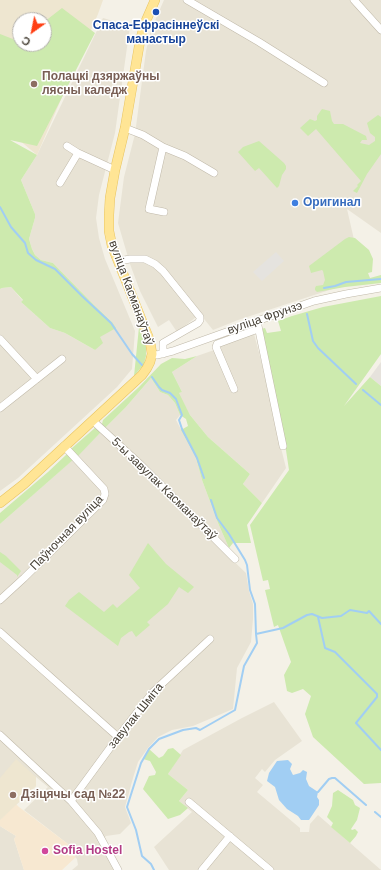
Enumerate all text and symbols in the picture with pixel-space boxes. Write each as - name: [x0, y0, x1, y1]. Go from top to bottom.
- marker: Спаса-Ефрасіннеўскі манастыр: [151, 7, 161, 17]
- north arrow: [12, 12, 52, 52]
- place label: Спаса-Ефрасіннеўскі манастыр: [93, 19, 219, 47]
- text: С: [19, 34, 33, 48]
- place label: Полацкі дзяржаўны лясны каледж: [42, 70, 159, 98]
- marker: Полацкі дзяржаўны лясны каледж: [29, 79, 39, 89]
- place label: Оригинал: [303, 196, 361, 210]
- marker: Оригинал: [290, 198, 300, 208]
- street label: вуліца Касманаўтаў: [105, 239, 157, 347]
- street label: вуліца Фрунзэ: [226, 298, 304, 338]
- street label: 5-ы завулак Касманаўтаў: [108, 435, 220, 543]
- street label: Паўночная вуліца: [28, 492, 106, 574]
- street label: завулак Шміта: [105, 680, 167, 752]
- place label: Дзіцячы сад №22: [21, 788, 125, 802]
- marker: Дзіцячы сад №22: [8, 790, 18, 800]
- place label: Sofia Hostel: [53, 844, 122, 858]
- marker: Sofia Hostel: [40, 846, 50, 856]

